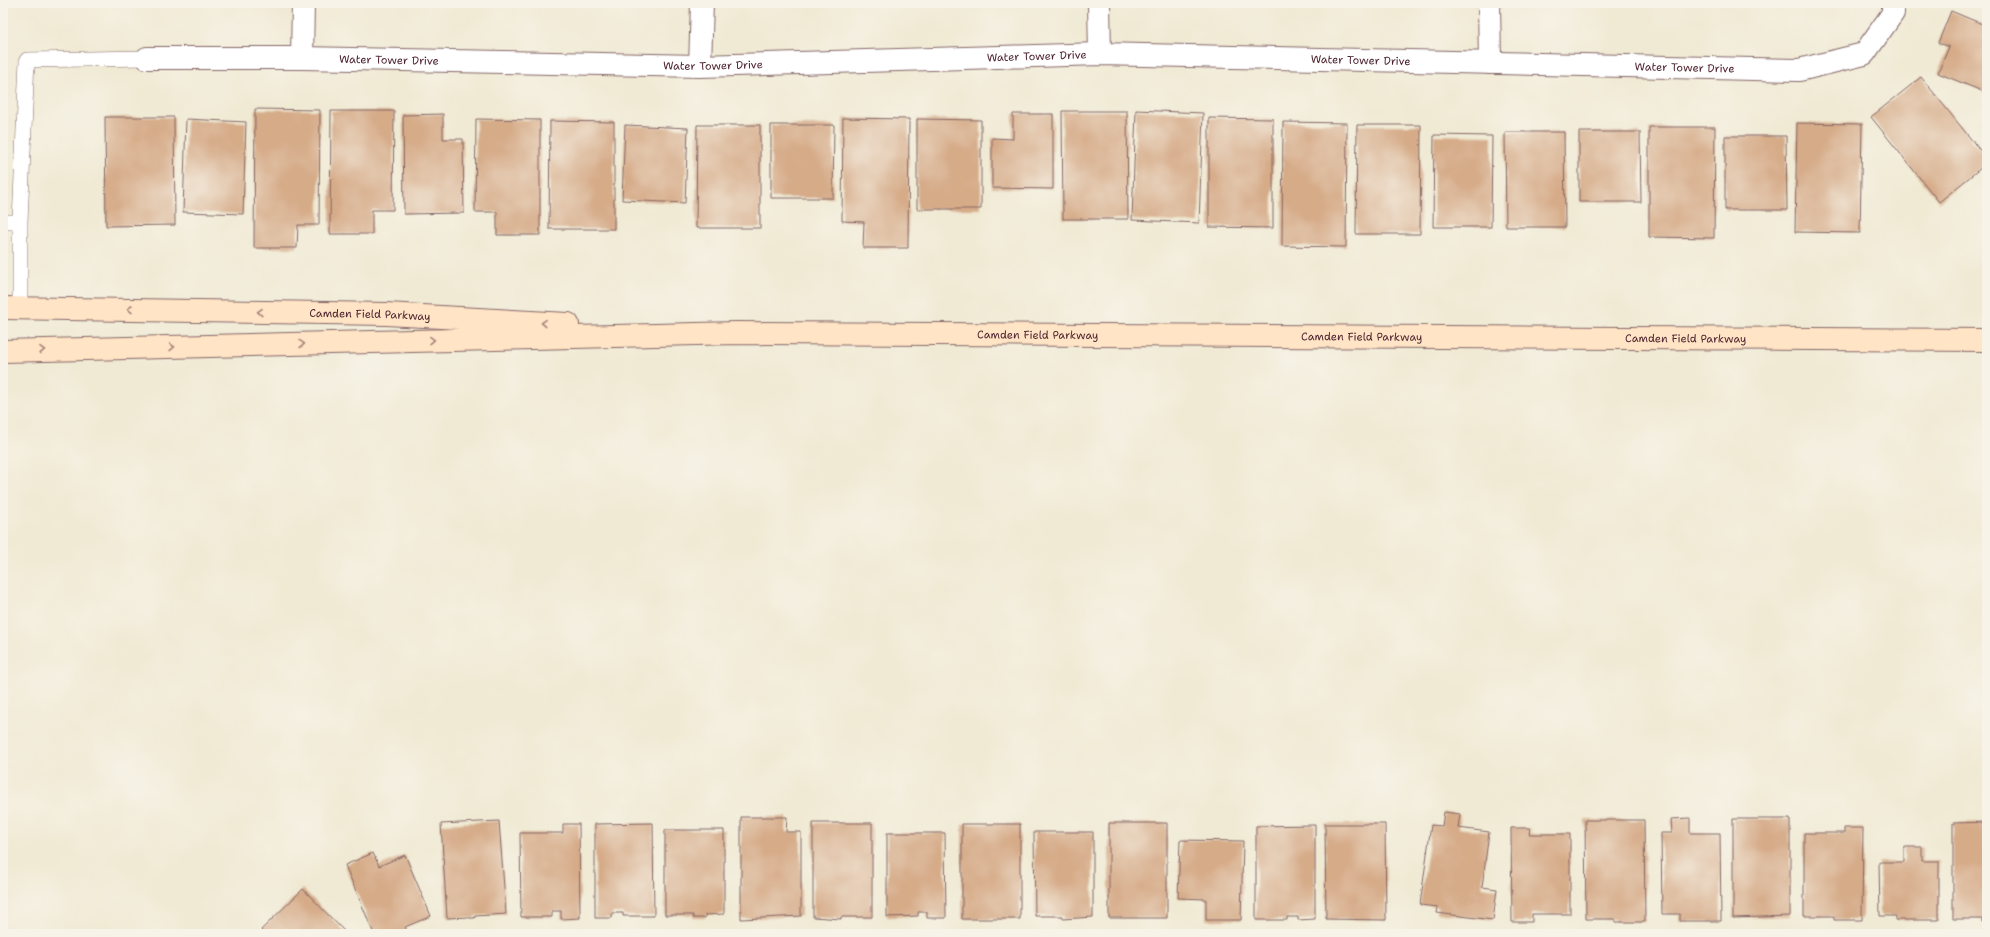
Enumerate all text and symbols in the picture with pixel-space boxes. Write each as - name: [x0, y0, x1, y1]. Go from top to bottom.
- street label: Water Tower Drive: [987, 47, 1087, 65]
- street label: Water Tower Drive: [339, 52, 439, 69]
- street label: Water Tower Drive: [1311, 52, 1411, 69]
- street label: Water Tower Drive: [663, 57, 763, 74]
- street label: Water Tower Drive: [1635, 59, 1735, 77]
- one-way arrow: [127, 305, 133, 313]
- street label: Camden Field Parkway: [309, 306, 431, 324]
- one-way arrow: [257, 308, 263, 316]
- one-way arrow: [541, 318, 547, 327]
- street label: Camden Field Parkway: [977, 327, 1099, 343]
- street label: Camden Field Parkway: [1301, 329, 1422, 345]
- street label: Camden Field Parkway: [1625, 331, 1746, 347]
- one-way arrow: [429, 336, 435, 345]
- one-way arrow: [299, 339, 305, 348]
- one-way arrow: [169, 343, 175, 351]
- one-way arrow: [39, 346, 45, 354]

